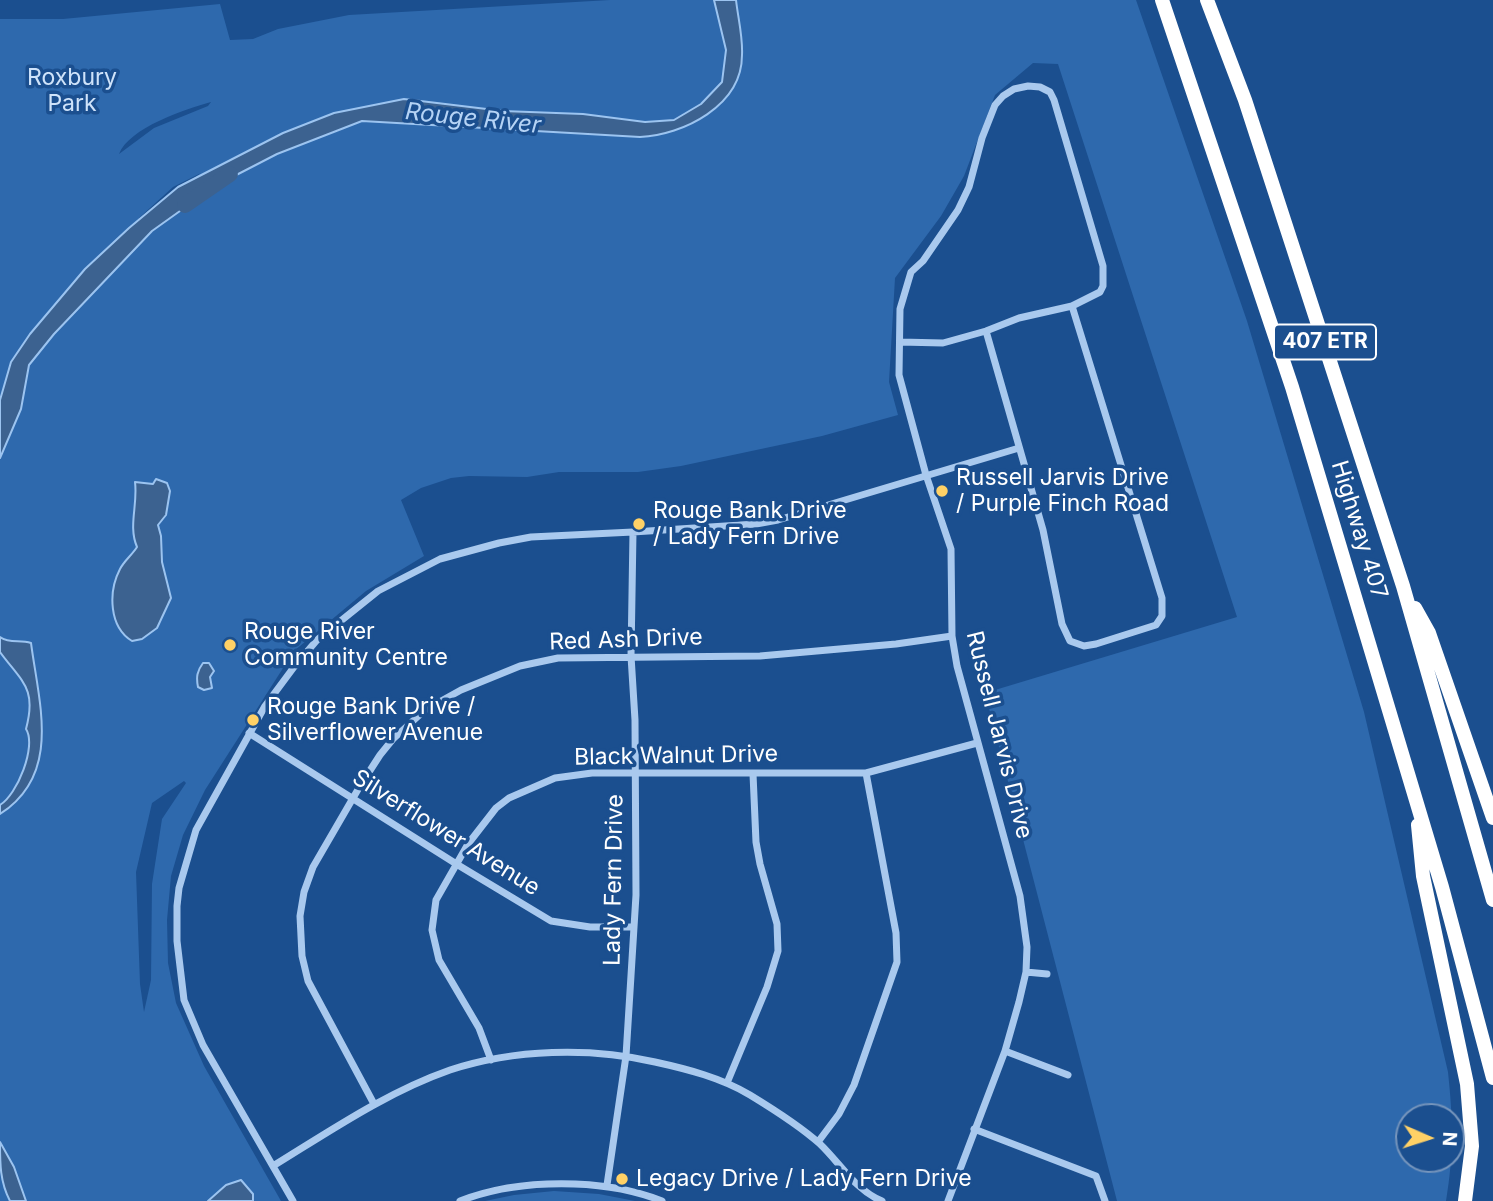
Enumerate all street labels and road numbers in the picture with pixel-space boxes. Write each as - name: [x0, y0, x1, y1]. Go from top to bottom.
- road number: 407 ETR: [1274, 324, 1376, 360]
- street label: Highway 407: [1325, 458, 1393, 602]
- street label: Red Ash Drive: [549, 624, 703, 656]
- street label: Russell Jarvis Drive: [960, 628, 1038, 842]
- street label: Black Walnut Drive: [574, 740, 778, 772]
- street label: Silverflower Avenue: [347, 764, 545, 902]
- street label: Lady Fern Drive: [599, 794, 629, 966]

